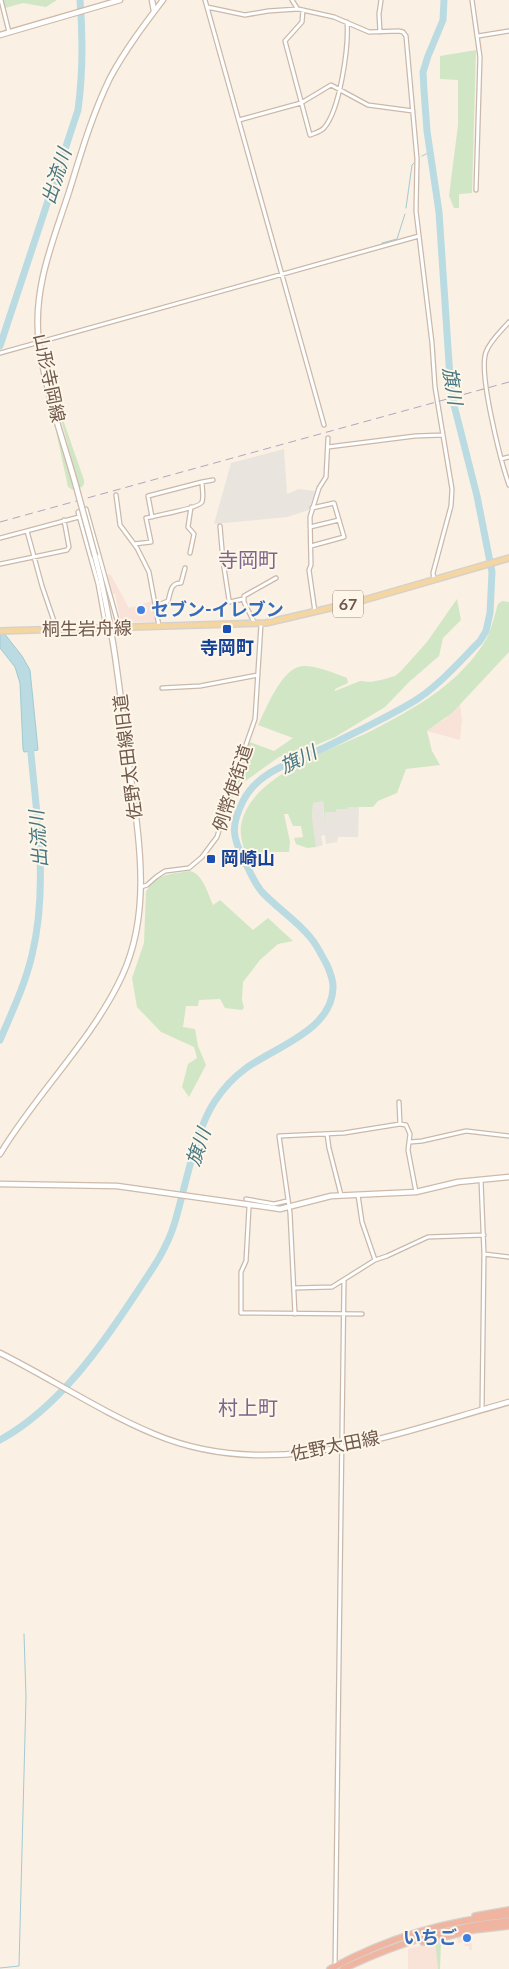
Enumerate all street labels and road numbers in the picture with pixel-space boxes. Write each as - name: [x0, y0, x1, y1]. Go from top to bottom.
- street label: 山形寺岡線: [30, 331, 70, 424]
- road number: 67: [333, 590, 363, 618]
- street label: 桐生岩舟線: [42, 616, 132, 640]
- street label: 佐野太田線旧道: [108, 693, 146, 821]
- street label: 例幣使街道: [208, 741, 256, 834]
- street label: 佐野太田線: [289, 1426, 381, 1464]

